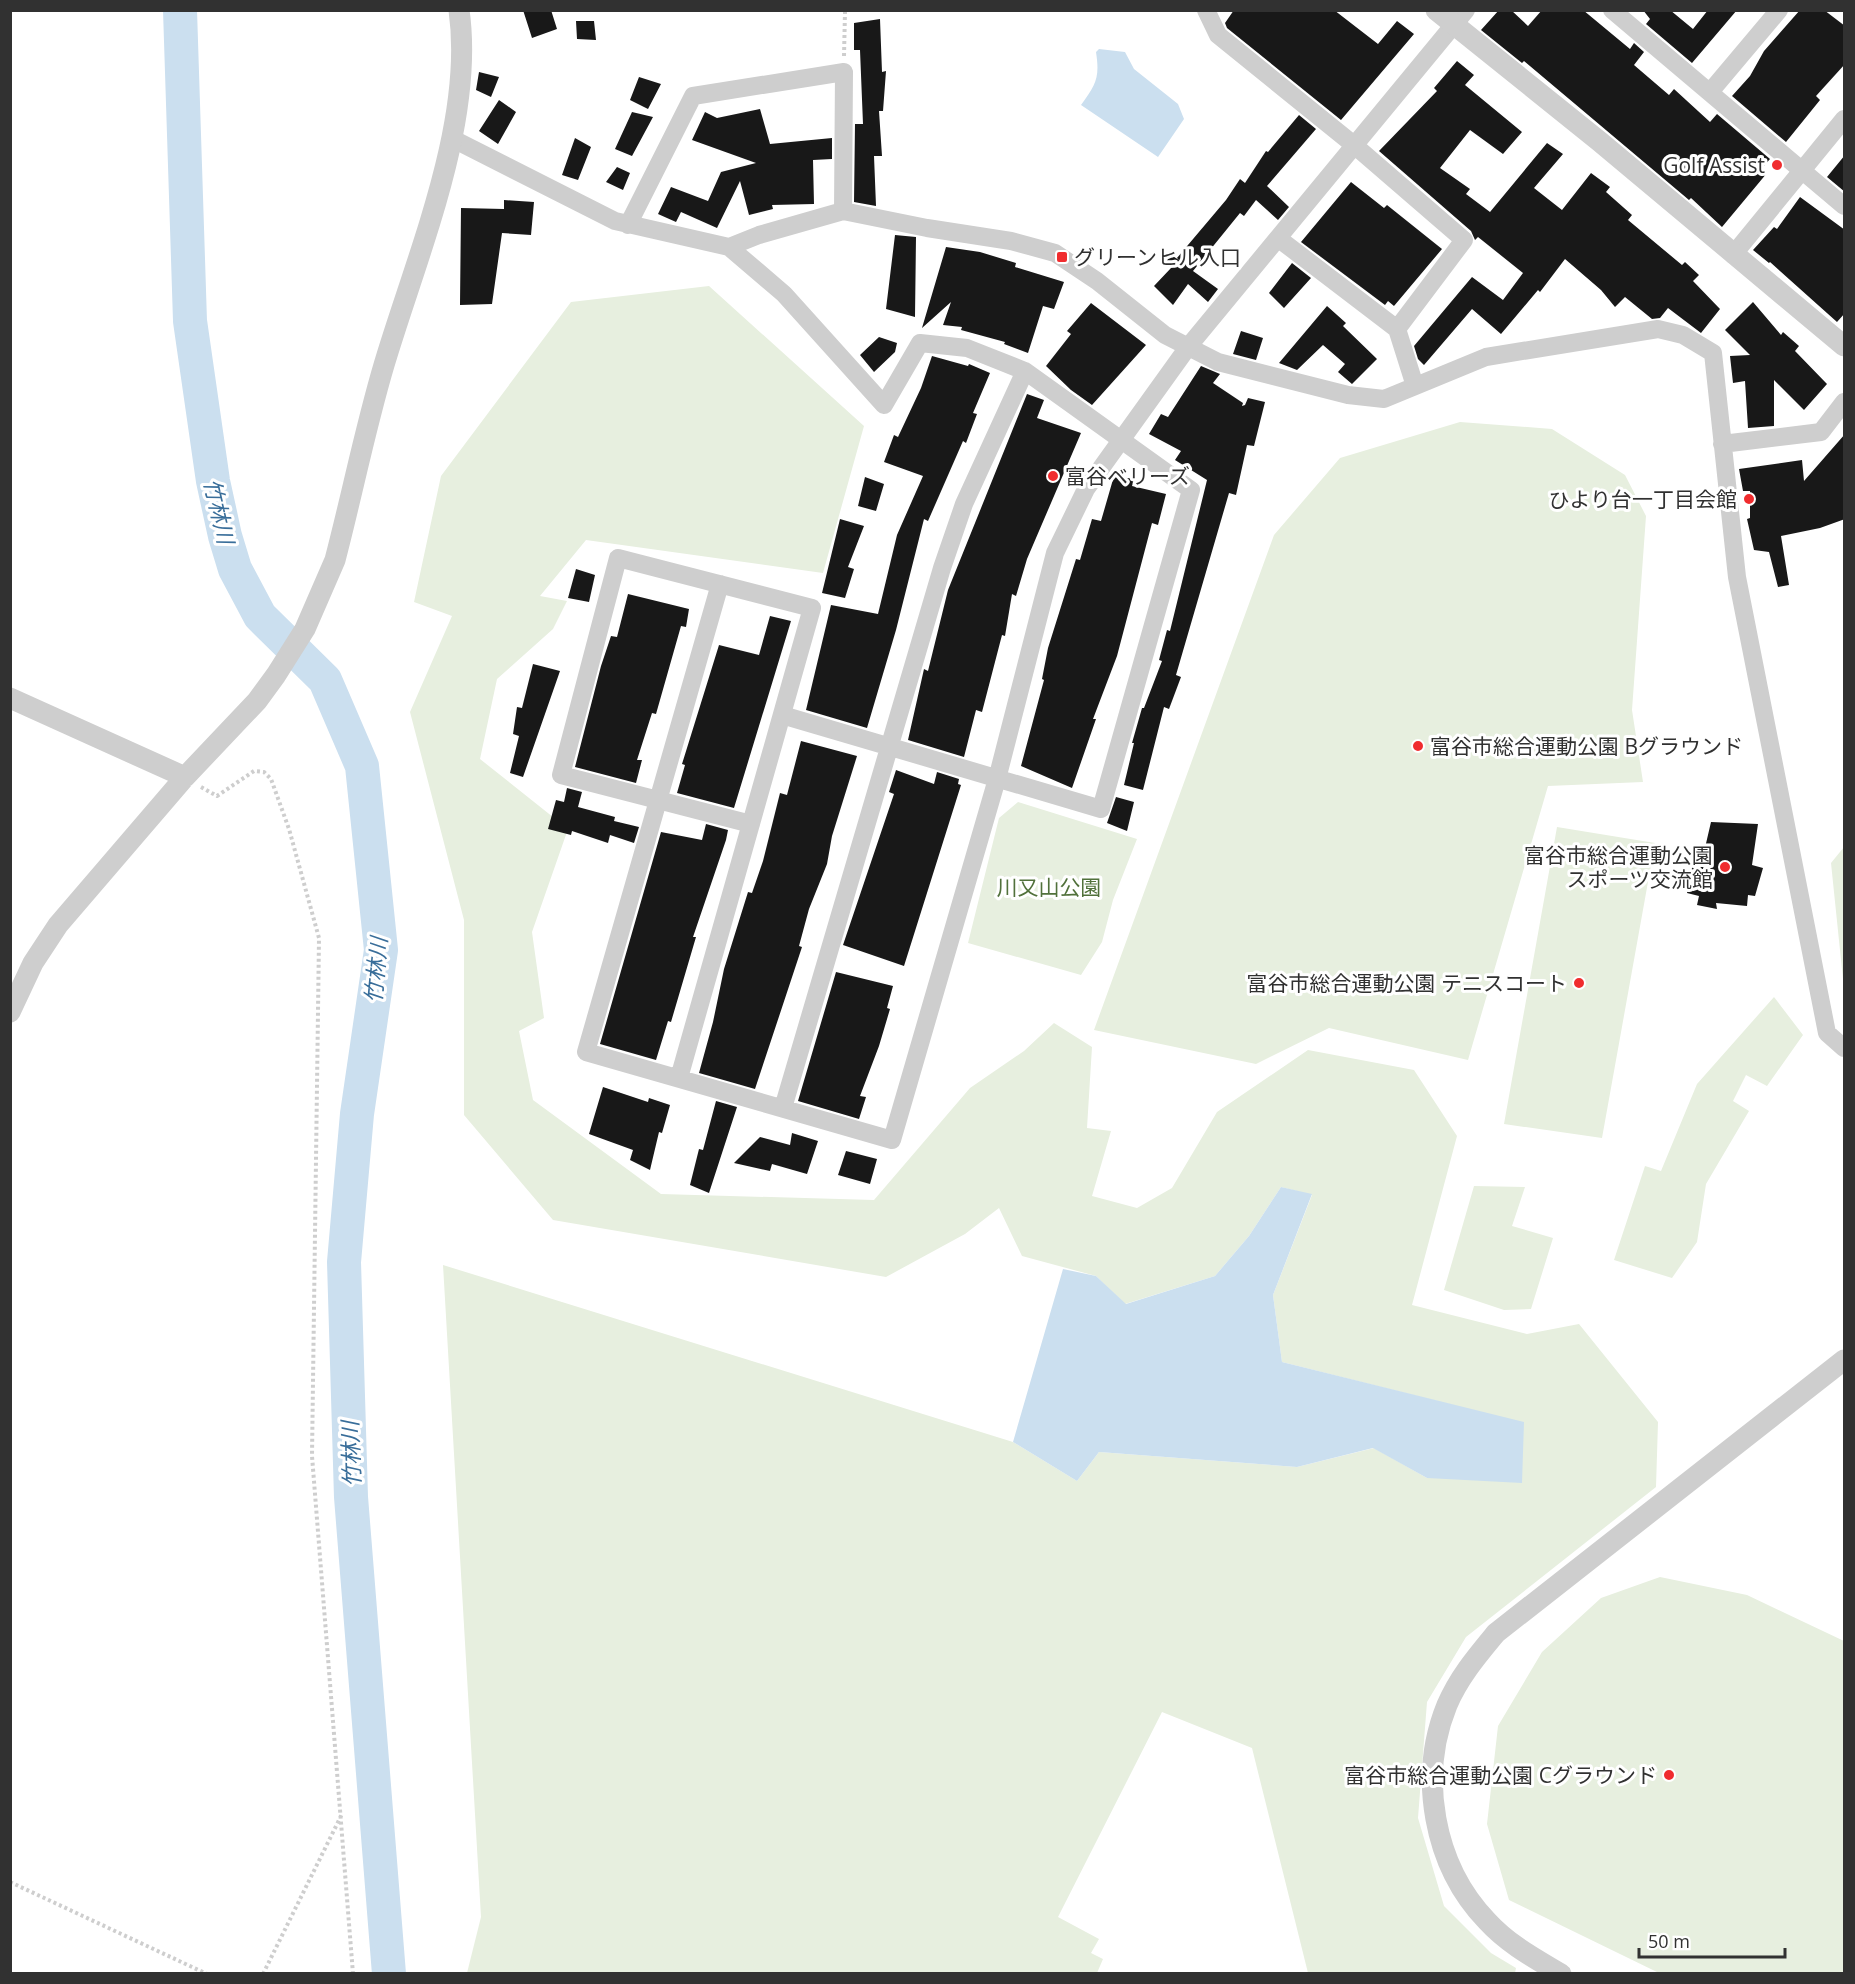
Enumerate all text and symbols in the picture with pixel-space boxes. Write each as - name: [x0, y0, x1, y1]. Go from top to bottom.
- place label: Golf Assist: [1663, 151, 1765, 179]
- marker: Golf Assist: [1770, 158, 1784, 172]
- place label: グリーンヒル入口: [1074, 243, 1241, 271]
- marker: グリーンヒル入口: [1055, 250, 1069, 264]
- place label: 富谷ベリーズ: [1065, 462, 1190, 490]
- marker: 富谷ベリーズ: [1046, 469, 1060, 483]
- water label: 竹林川: [198, 475, 242, 548]
- place label: ひより台一丁目会館: [1548, 485, 1737, 513]
- marker: ひより台一丁目会館: [1742, 492, 1756, 506]
- place label: 富谷市総合運動公園 Bグラウンド: [1430, 732, 1743, 760]
- marker: 富谷市総合運動公園 Bグラウンド: [1411, 739, 1425, 753]
- place label: 富谷市総合運動公園 スポーツ交流館: [1524, 841, 1713, 893]
- marker: 富谷市総合運動公園 スポーツ交流館: [1718, 860, 1732, 874]
- park label: 川又山公園: [997, 873, 1102, 901]
- water label: 竹林川: [357, 934, 393, 1004]
- place label: 富谷市総合運動公園 テニスコート: [1247, 969, 1567, 997]
- marker: 富谷市総合運動公園 テニスコート: [1572, 976, 1586, 990]
- water label: 竹林川: [334, 1419, 366, 1488]
- place label: 富谷市総合運動公園 Cグラウンド: [1344, 1761, 1657, 1789]
- marker: 富谷市総合運動公園 Cグラウンド: [1662, 1768, 1676, 1782]
- scale bar: [1639, 1921, 1784, 1959]
- text: 50 m: [1648, 1929, 1690, 1953]

